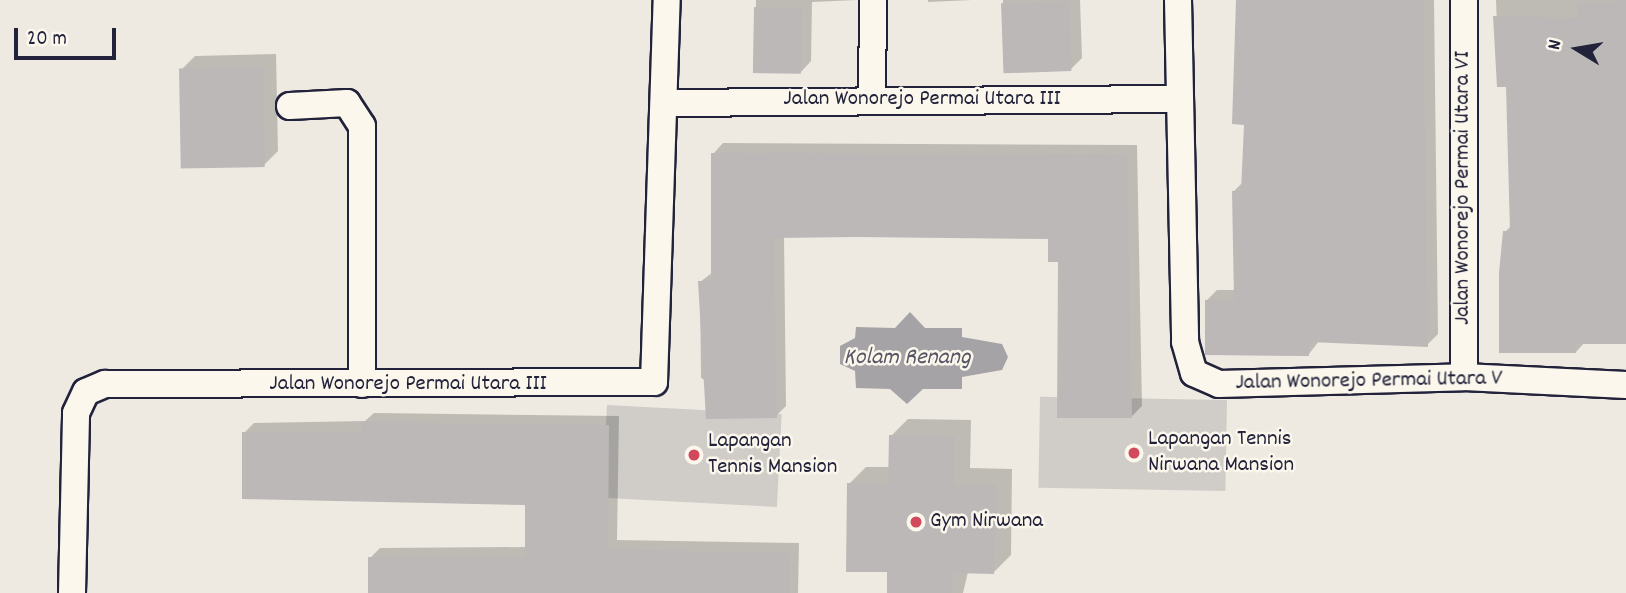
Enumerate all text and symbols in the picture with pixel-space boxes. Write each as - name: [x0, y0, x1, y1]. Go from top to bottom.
- scale bar: [18, 14, 119, 58]
- north arrow: [1542, 14, 1612, 84]
- text: 20 m: [27, 25, 67, 55]
- text: N: [1542, 38, 1570, 52]
- street label: Jalan Wonorejo Permai Utara VI: [1450, 51, 1478, 325]
- street label: Jalan Wonorejo Permai Utara III: [783, 86, 1061, 114]
- water label: Kolam Renang: [844, 345, 970, 373]
- street label: Jalan Wonorejo Permai Utara V: [1235, 366, 1503, 398]
- street label: Jalan Wonorejo Permai Utara III: [269, 371, 547, 399]
- place label: Lapangan Tennis Nirwana Mansion: [1148, 426, 1294, 480]
- place label: Lapangan Tennis Mansion: [708, 428, 837, 482]
- marker: Lapangan Tennis Nirwana Mansion: [1126, 445, 1142, 461]
- marker: Lapangan Tennis Mansion: [686, 447, 702, 463]
- place label: Gym Nirwana: [930, 508, 1043, 536]
- marker: Gym Nirwana: [908, 514, 924, 530]

